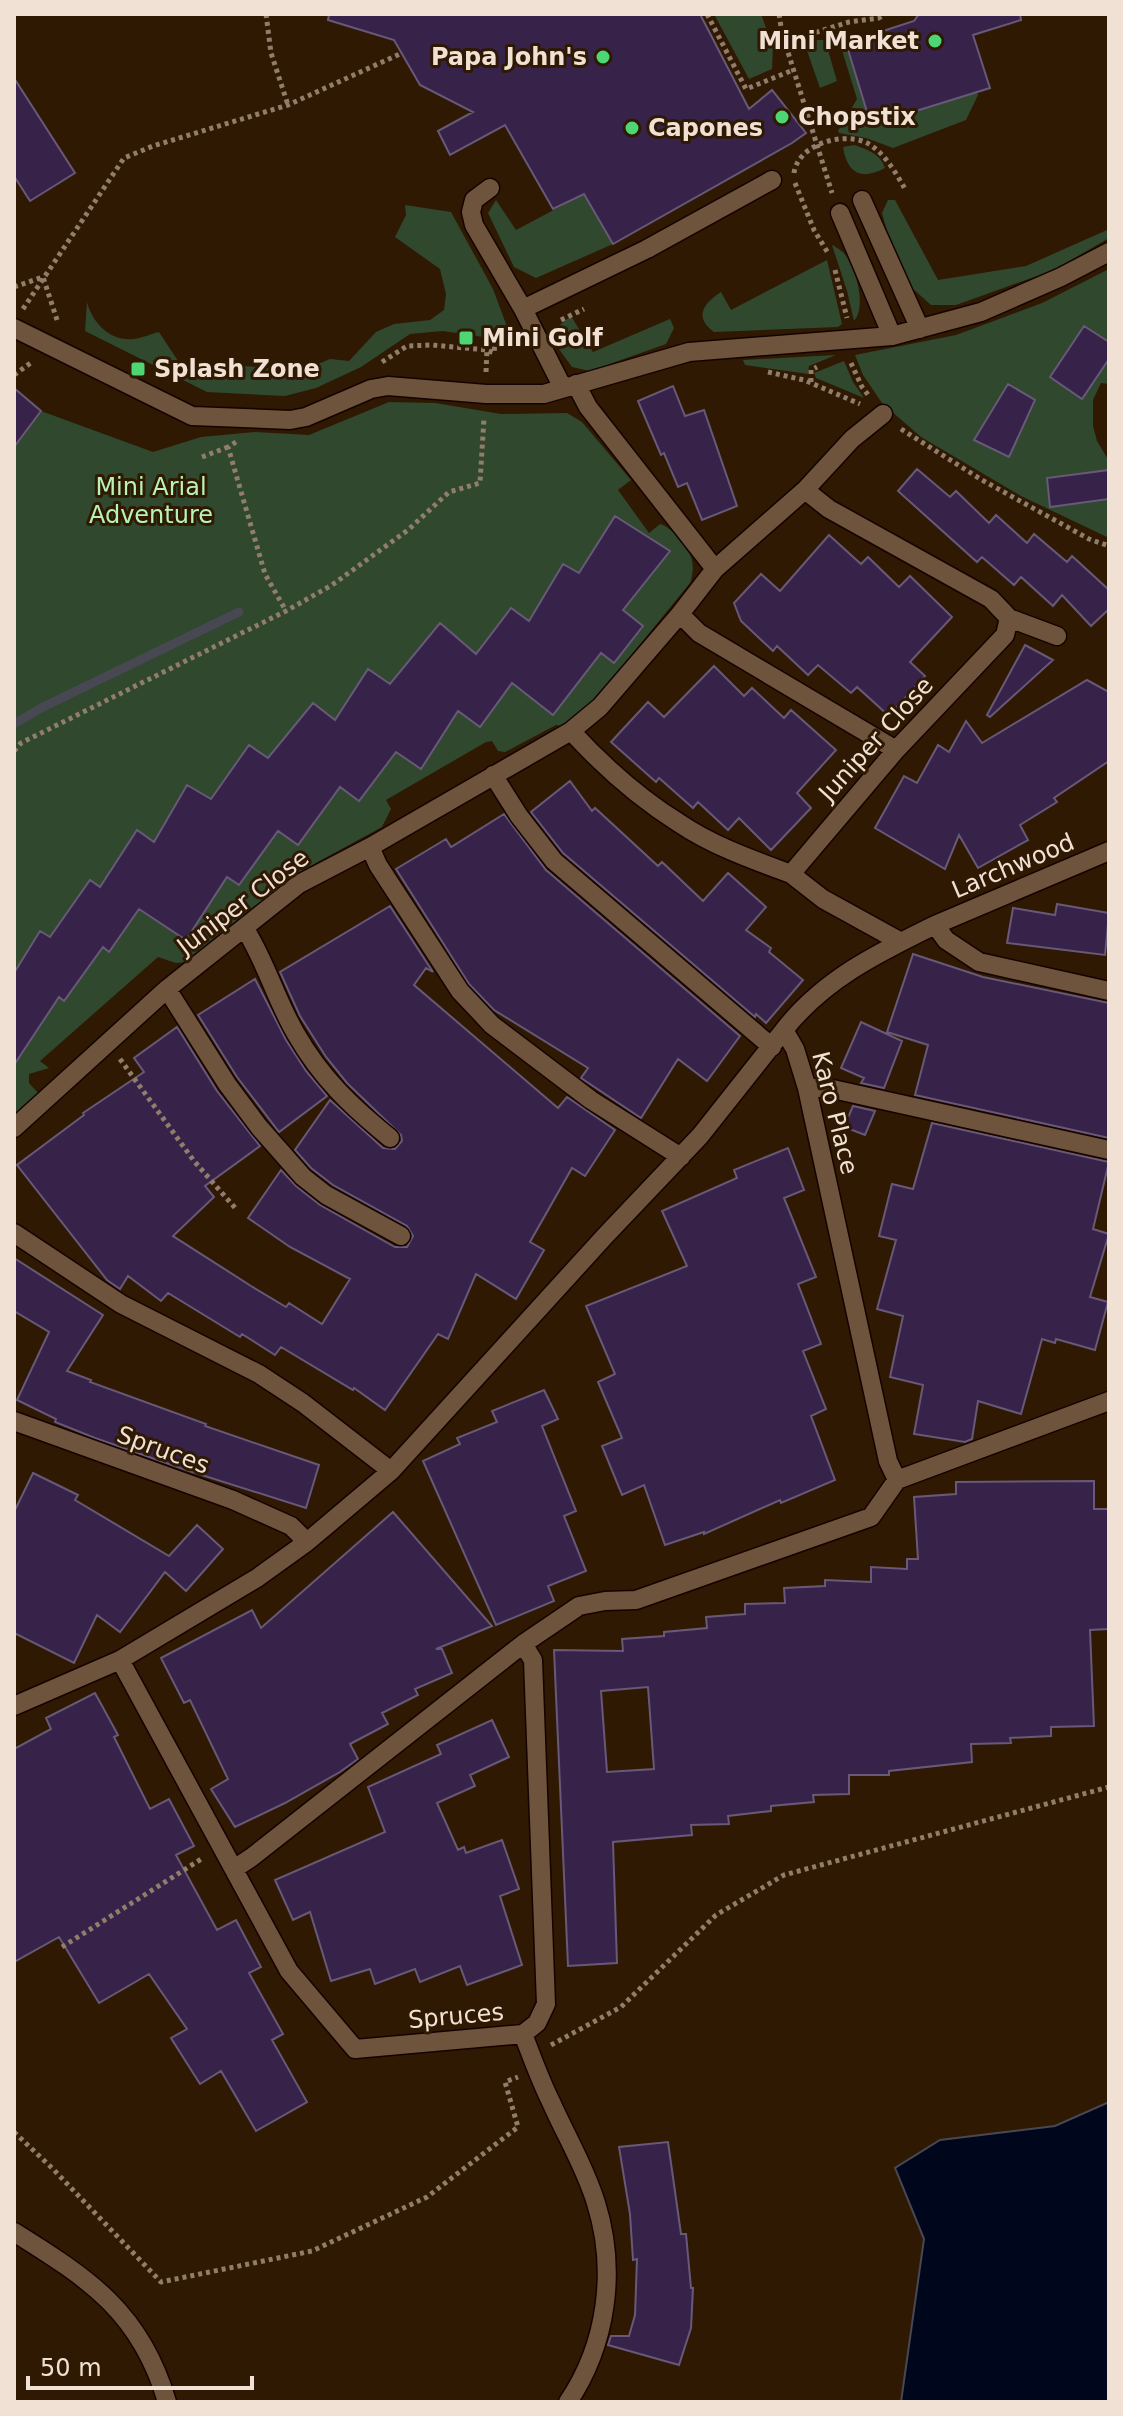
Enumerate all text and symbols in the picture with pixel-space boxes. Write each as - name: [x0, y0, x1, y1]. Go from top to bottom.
- place label: Mini Market: [758, 27, 919, 55]
- marker: Mini Market: [926, 32, 944, 50]
- place label: Papa John's: [431, 43, 587, 71]
- marker: Papa John's: [594, 48, 612, 66]
- place label: Chopstix: [798, 103, 916, 131]
- marker: Chopstix: [773, 108, 791, 126]
- place label: Capones: [648, 114, 763, 142]
- marker: Capones: [623, 119, 641, 137]
- place label: Mini Golf: [482, 324, 603, 352]
- marker: Mini Golf: [457, 329, 475, 347]
- place label: Splash Zone: [154, 355, 320, 383]
- marker: Splash Zone: [129, 360, 147, 378]
- park label: Mini Arial Adventure: [89, 473, 213, 529]
- street label: Juniper Close: [812, 671, 939, 808]
- street label: Larchwood: [948, 828, 1078, 904]
- street label: Juniper Close: [170, 844, 314, 962]
- street label: Karo Place: [806, 1049, 864, 1177]
- street label: Spruces: [113, 1420, 213, 1480]
- street label: Spruces: [407, 1998, 505, 2034]
- scale bar: [28, 2340, 252, 2390]
- text: 50 m: [40, 2354, 102, 2382]

